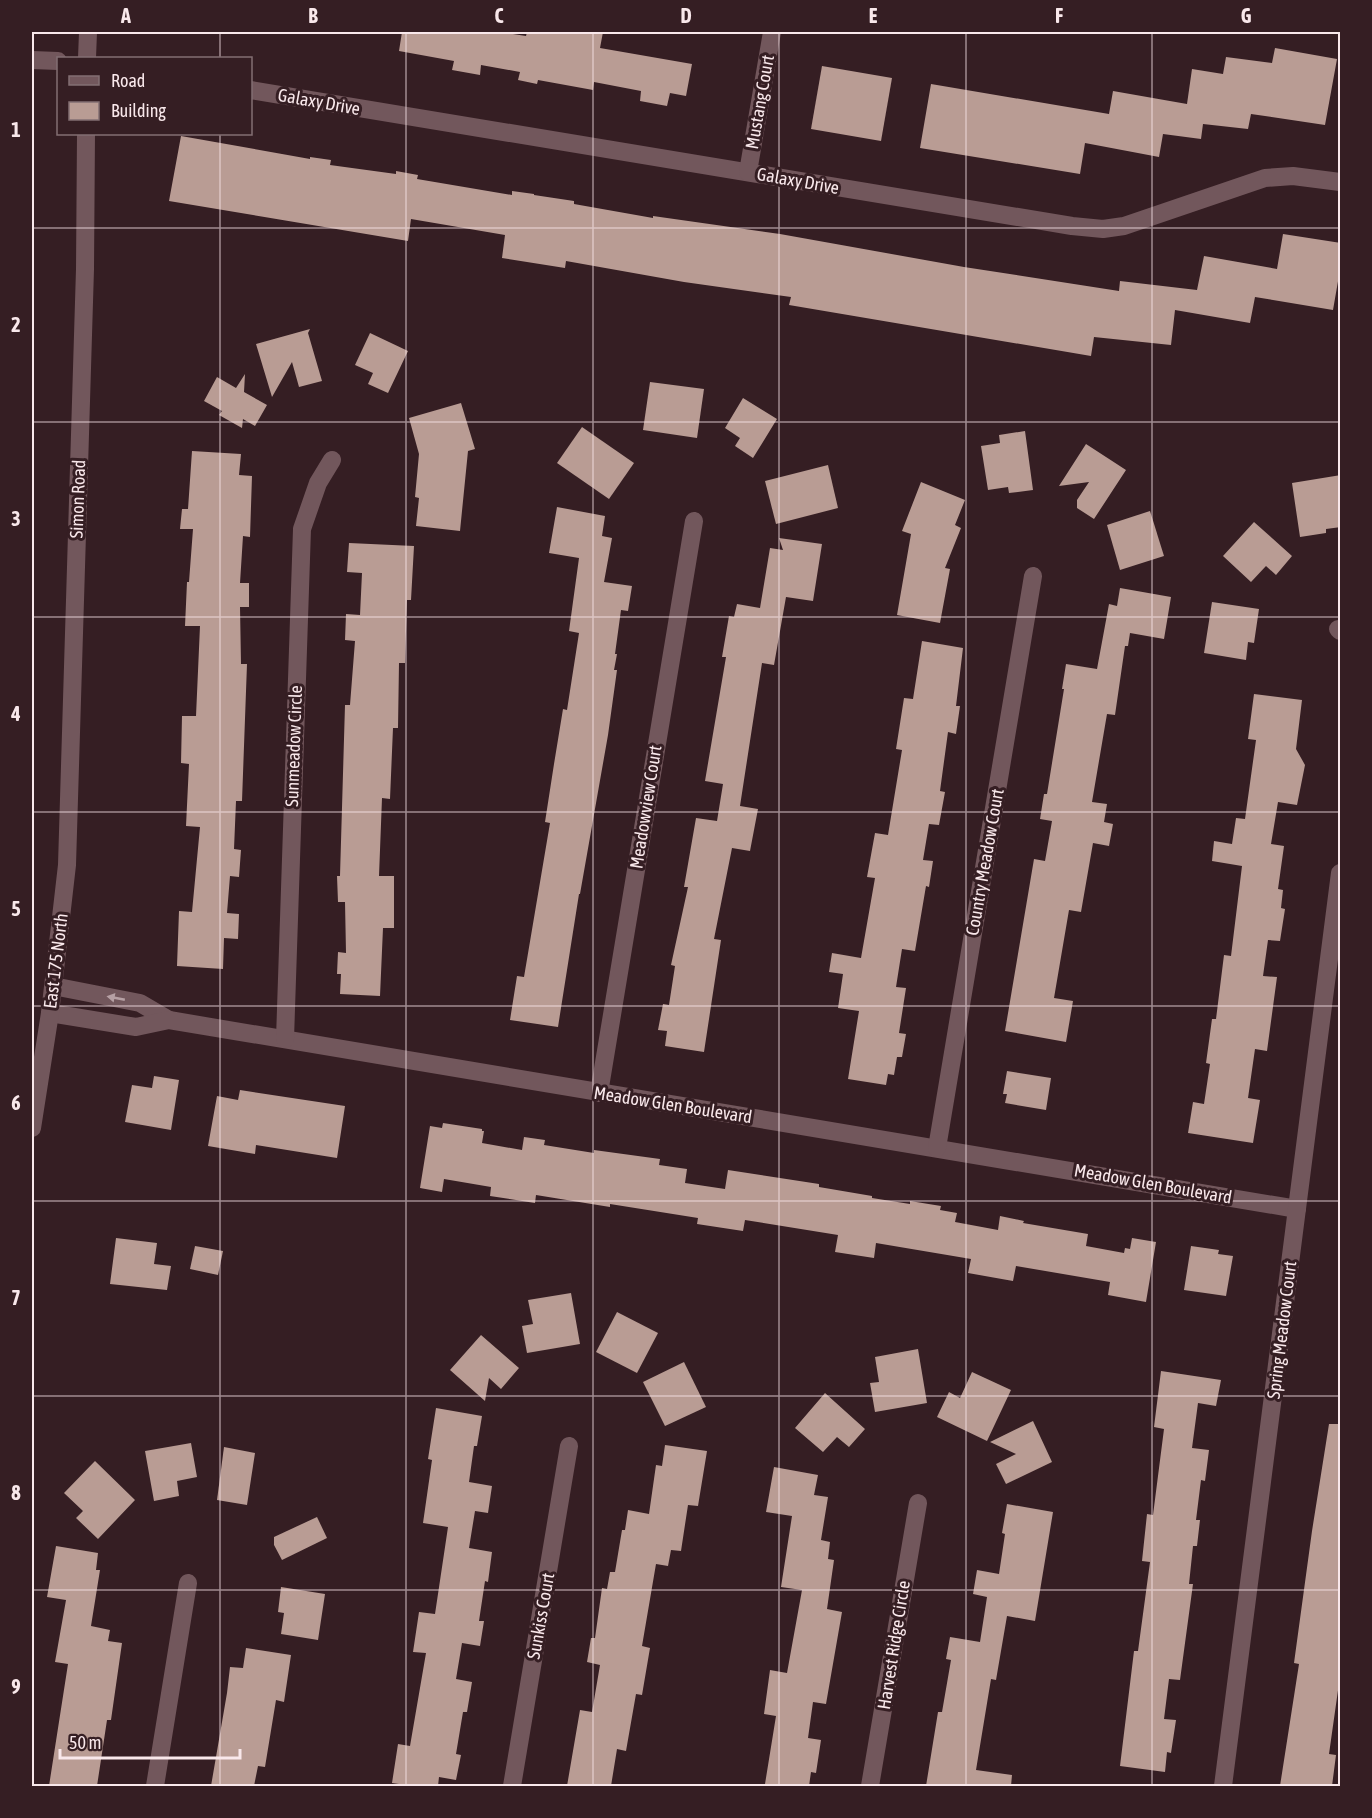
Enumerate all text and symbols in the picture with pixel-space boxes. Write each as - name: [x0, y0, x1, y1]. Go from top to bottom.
- text: A: [120, 4, 131, 27]
- text: B: [308, 4, 318, 27]
- text: C: [495, 4, 504, 27]
- text: D: [680, 4, 692, 27]
- text: E: [869, 4, 878, 27]
- text: F: [1055, 4, 1063, 27]
- text: G: [1241, 4, 1252, 27]
- street label: Mustang Court: [741, 53, 778, 151]
- legend: [57, 57, 252, 135]
- text: Road: [111, 70, 145, 91]
- street label: Galaxy Drive: [276, 84, 362, 119]
- text: Building: [111, 100, 166, 121]
- text: 1: [11, 118, 21, 141]
- street label: Galaxy Drive: [755, 163, 841, 198]
- text: 2: [11, 313, 21, 336]
- street label: Simon Road: [66, 459, 89, 539]
- text: 3: [11, 507, 21, 530]
- street label: Sunmeadow Circle: [281, 685, 306, 807]
- text: 4: [10, 702, 21, 725]
- street label: Meadowview Court: [625, 744, 666, 870]
- street label: Country Meadow Court: [961, 787, 1008, 937]
- text: 5: [11, 897, 21, 920]
- street label: East 175 North: [39, 912, 72, 1010]
- one-way arrow: [106, 993, 125, 1002]
- street label: Meadow Glen Boulevard: [592, 1082, 754, 1127]
- text: 6: [11, 1091, 21, 1114]
- street label: Meadow Glen Boulevard: [1073, 1159, 1234, 1208]
- street label: Spring Meadow Court: [1263, 1260, 1300, 1400]
- text: 7: [11, 1286, 21, 1309]
- text: 8: [11, 1481, 21, 1504]
- street label: Sunkiss Court: [523, 1571, 558, 1661]
- street label: Harvest Ridge Circle: [873, 1579, 914, 1711]
- text: 9: [11, 1675, 21, 1698]
- scale bar: [60, 1722, 240, 1760]
- text: 50 m: [69, 1732, 101, 1753]

